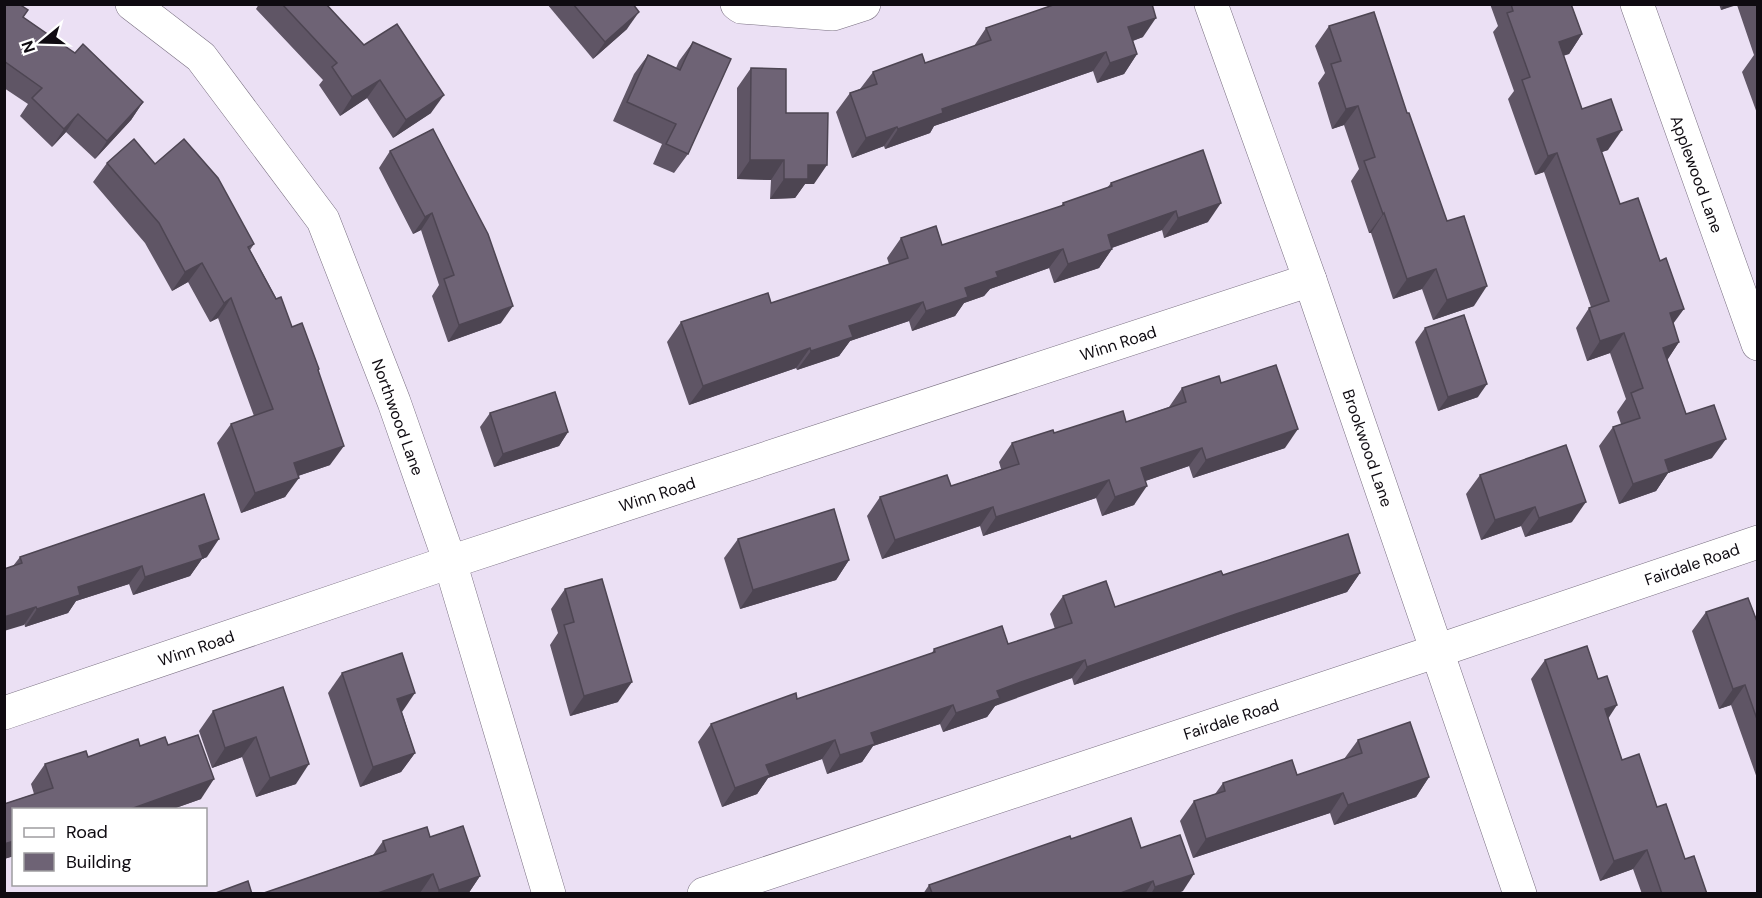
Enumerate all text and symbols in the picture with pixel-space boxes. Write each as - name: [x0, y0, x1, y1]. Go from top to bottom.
- north arrow: [12, 12, 72, 72]
- text: N: [16, 38, 40, 56]
- street label: Applewood Lane: [1666, 113, 1728, 236]
- street label: Winn Road: [1077, 321, 1159, 366]
- street label: Northwood Lane: [367, 356, 428, 478]
- street label: Brookwood Lane: [1338, 387, 1397, 510]
- street label: Winn Road: [616, 472, 698, 517]
- street label: Fairdale Road: [1642, 538, 1742, 591]
- street label: Winn Road: [155, 626, 237, 671]
- street label: Fairdale Road: [1181, 694, 1282, 745]
- legend: [12, 808, 207, 886]
- text: Road: [66, 820, 108, 844]
- text: Building: [66, 850, 131, 874]

